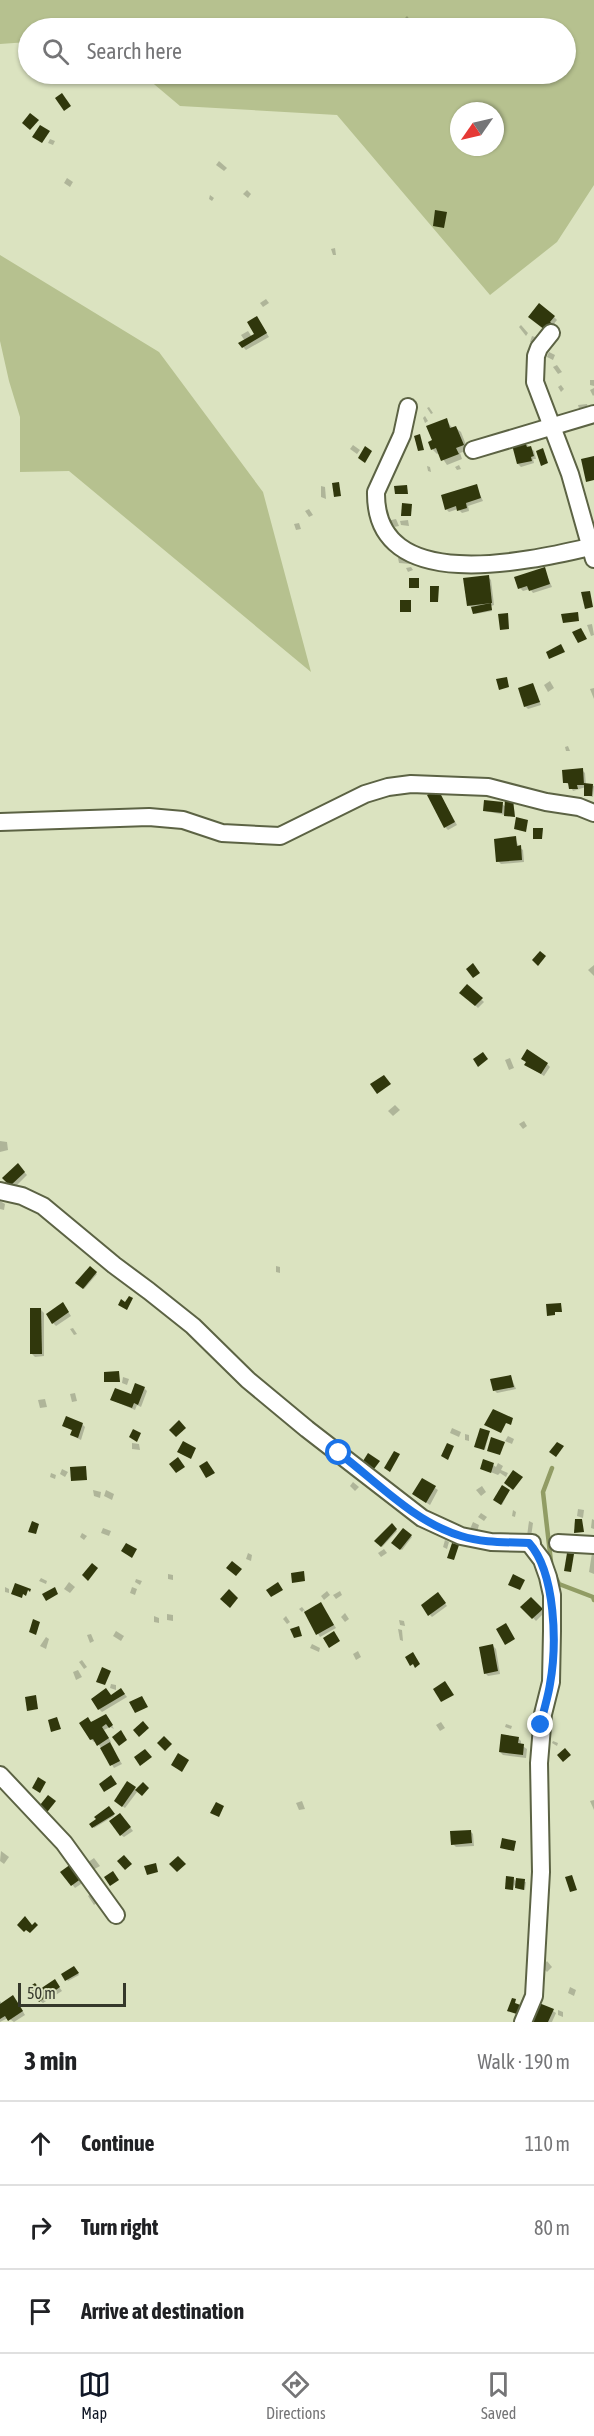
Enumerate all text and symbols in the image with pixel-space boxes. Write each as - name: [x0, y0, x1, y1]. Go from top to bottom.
- search box: [18, 18, 576, 84]
- icon: search: [39, 35, 72, 68]
- text: Search here: [87, 38, 182, 64]
- north arrow: [450, 102, 504, 156]
- route start: [325, 1439, 351, 1465]
- route end: [527, 1711, 553, 1737]
- scale bar: [18, 1980, 126, 2008]
- text: 50 m: [27, 1984, 56, 2002]
- text: 3 min: [24, 2046, 77, 2076]
- text: Walk · 190 m: [478, 2050, 570, 2073]
- icon: ahead: [24, 2127, 57, 2160]
- text: Continue: [81, 2130, 155, 2156]
- text: 110 m: [525, 2132, 570, 2155]
- icon: right: [24, 2211, 57, 2244]
- text: Turn right: [81, 2214, 158, 2240]
- text: 80 m: [534, 2216, 570, 2239]
- icon: arrive: [24, 2295, 57, 2328]
- text: Arrive at destination: [81, 2298, 244, 2324]
- tab: Map: [78, 2368, 111, 2422]
- tab: Directions: [266, 2368, 326, 2422]
- tab: Saved: [481, 2368, 516, 2422]

